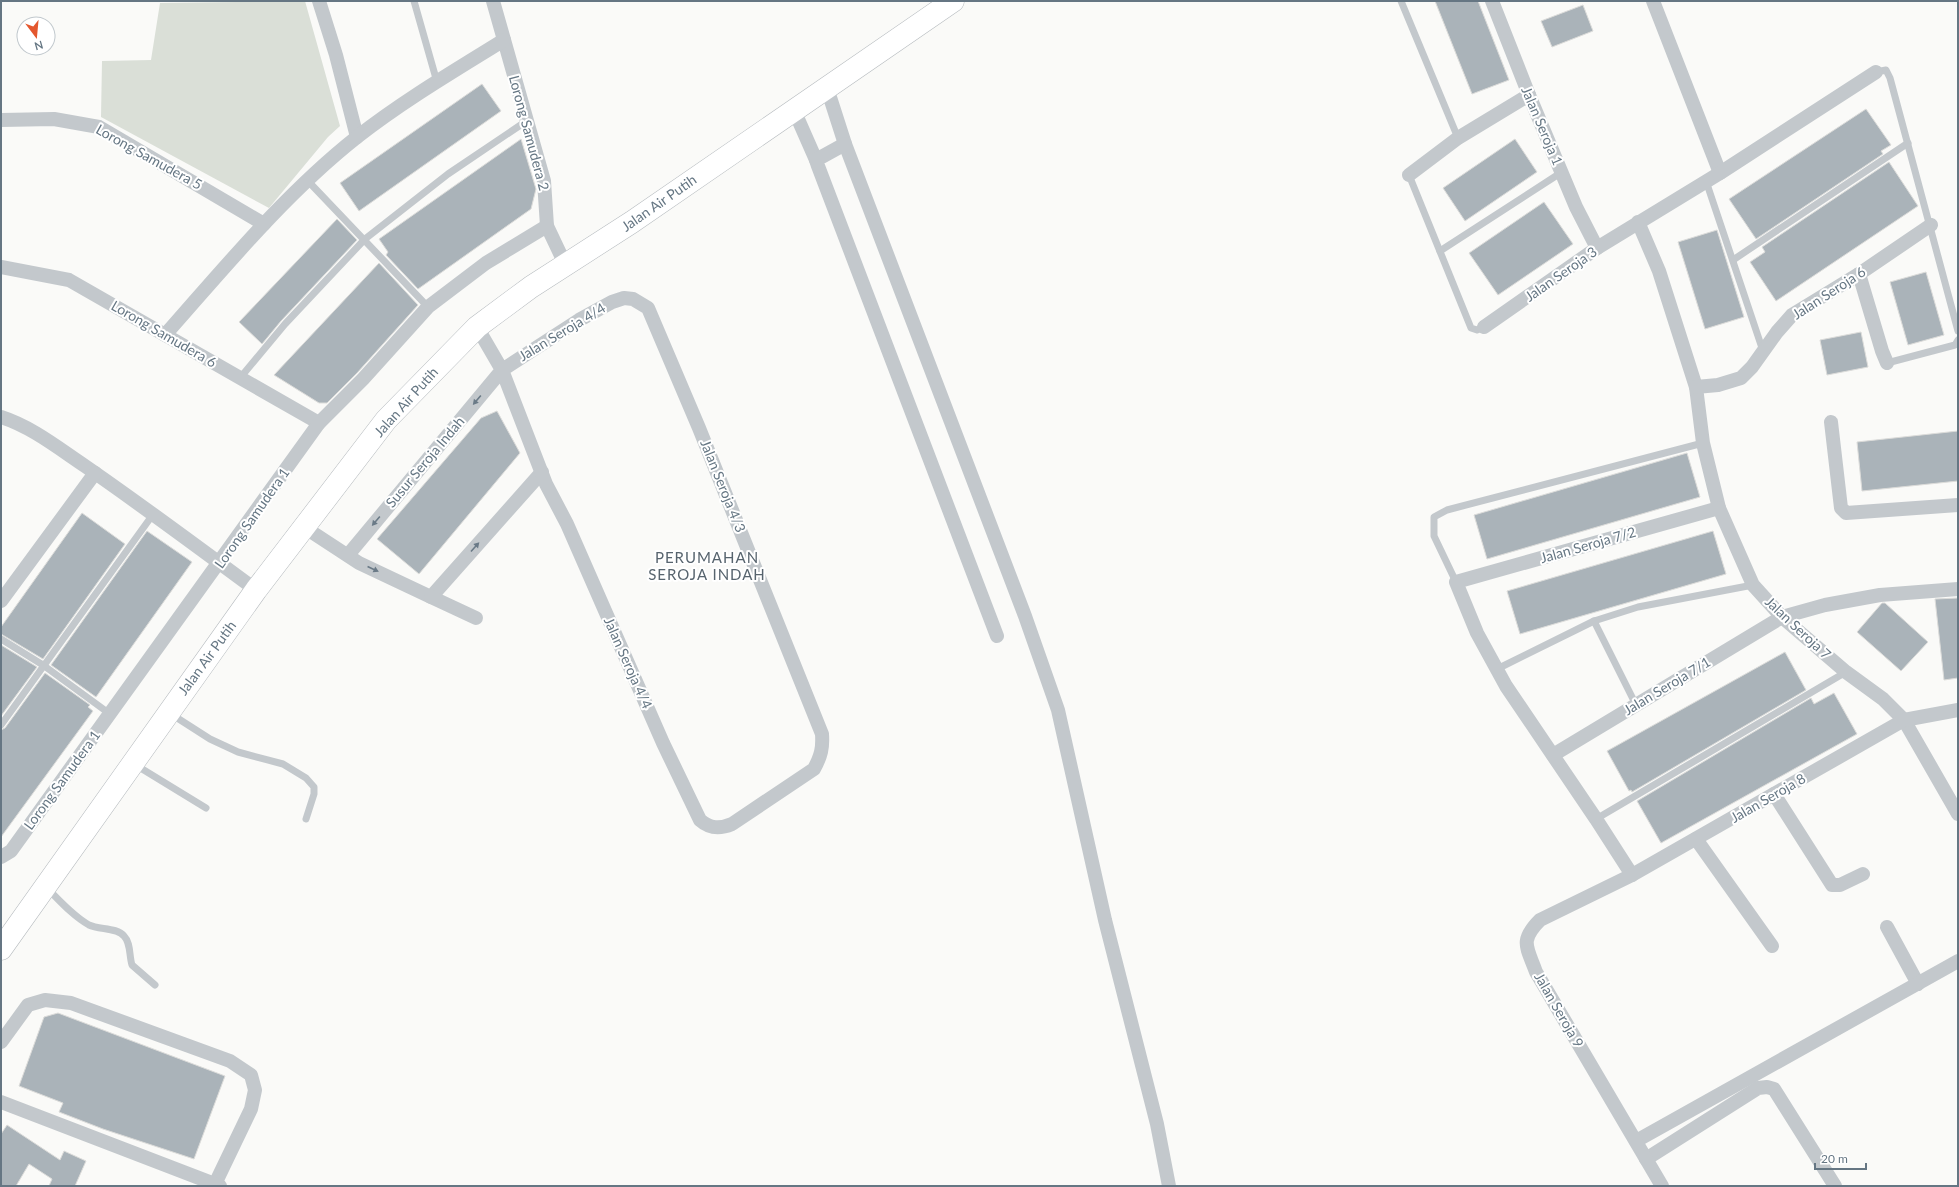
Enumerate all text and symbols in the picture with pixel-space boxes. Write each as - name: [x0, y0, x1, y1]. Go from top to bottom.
- north arrow: [16, 16, 56, 56]
- text: N: [33, 39, 45, 54]
- street label: Lorong Samudera 2: [506, 73, 553, 192]
- street label: Jalan Seroja 1: [1518, 84, 1567, 168]
- street label: Lorong Samudera 5: [93, 120, 205, 193]
- street label: Jalan Air Putih: [618, 171, 699, 235]
- street label: Jalan Seroja 3: [1521, 243, 1600, 305]
- street label: Jalan Seroja 6: [1789, 263, 1869, 323]
- street label: Lorong Samudera 6: [109, 297, 220, 371]
- street label: Jalan Seroja 4/4: [515, 299, 608, 364]
- street label: Jalan Air Putih: [370, 363, 441, 440]
- one-way arrow: [472, 394, 481, 405]
- street label: Susur Seroja Indah: [382, 413, 468, 511]
- street label: Jalan Seroja 4/3: [697, 437, 750, 535]
- street label: Lorong Samudera 1: [211, 464, 293, 571]
- one-way arrow: [371, 516, 380, 527]
- street label: Jalan Seroja 7/2: [1538, 523, 1638, 566]
- one-way arrow: [470, 542, 480, 552]
- district label: PERUMAHAN SEROJA INDAH: [648, 548, 766, 583]
- one-way arrow: [368, 566, 379, 572]
- street label: Jalan Seroja 7: [1762, 593, 1835, 662]
- street label: Jalan Seroja 4/4: [601, 614, 656, 711]
- street label: Jalan Air Putih: [174, 617, 239, 698]
- street label: Jalan Seroja 7/1: [1620, 653, 1713, 718]
- street label: Lorong Samudera 1: [20, 727, 103, 833]
- street label: Jalan Seroja 8: [1727, 769, 1808, 826]
- street label: Jalan Seroja 9: [1531, 969, 1588, 1050]
- scale bar: [1815, 1145, 1866, 1171]
- text: 20 m: [1821, 1151, 1848, 1166]

